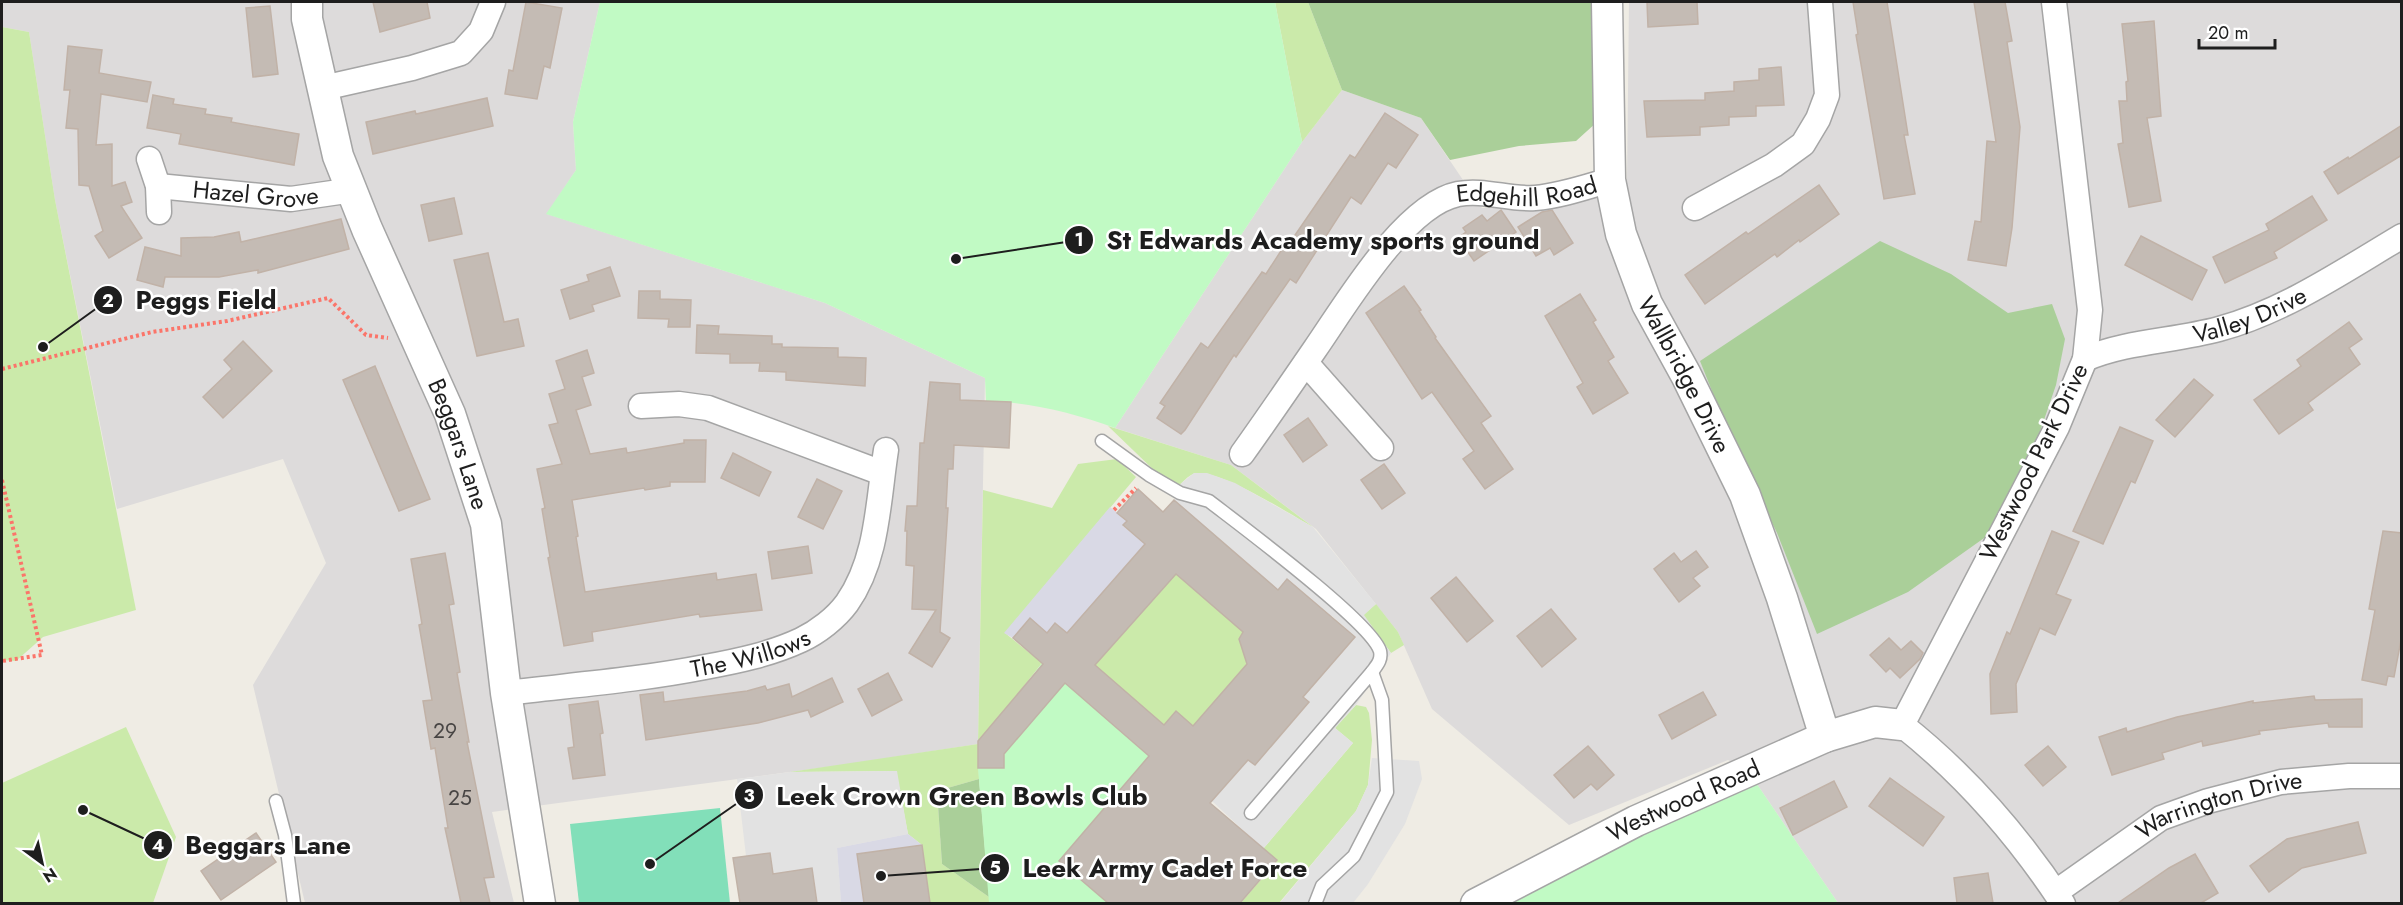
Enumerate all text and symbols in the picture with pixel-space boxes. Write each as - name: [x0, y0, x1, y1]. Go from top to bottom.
- scale bar: [2199, 12, 2276, 50]
- text: 20 m: [2208, 20, 2248, 46]
- street label: Edgehill Road: [1454, 167, 1601, 215]
- street label: Hazel Grove: [191, 171, 321, 216]
- callout: St Edwards Academy sports ground: [1064, 218, 1551, 262]
- text: St Edwards Academy sports ground: [1107, 221, 1539, 259]
- text: 1: [1074, 227, 1084, 253]
- callout: Peggs Field: [93, 278, 288, 322]
- street label: Valley Drive: [2190, 278, 2313, 351]
- text: Peggs Field: [135, 281, 277, 319]
- text: 2: [102, 288, 114, 314]
- street label: Wallbridge Drive: [1629, 290, 1740, 459]
- street label: Westwood Park Drive: [1970, 357, 2097, 567]
- street label: Beggars Lane: [419, 373, 498, 514]
- street label: The Willows: [688, 620, 817, 686]
- house number: 29: [433, 716, 457, 746]
- street label: Westwood Road: [1601, 750, 1765, 850]
- street label: Warrington Drive: [2128, 762, 2304, 848]
- callout: Leek Crown Green Bowls Club: [734, 773, 1160, 817]
- text: Leek Crown Green Bowls Club: [776, 777, 1148, 815]
- house number: 25: [448, 783, 472, 813]
- text: 3: [743, 783, 755, 809]
- callout: Beggars Lane: [143, 823, 363, 867]
- text: Beggars Lane: [185, 826, 351, 864]
- north arrow: [12, 833, 72, 893]
- text: 4: [152, 833, 164, 859]
- callout: Leek Army Cadet Force: [980, 846, 1319, 890]
- text: Leek Army Cadet Force: [1023, 849, 1308, 887]
- text: 5: [989, 855, 1001, 881]
- text: N: [38, 862, 61, 888]

